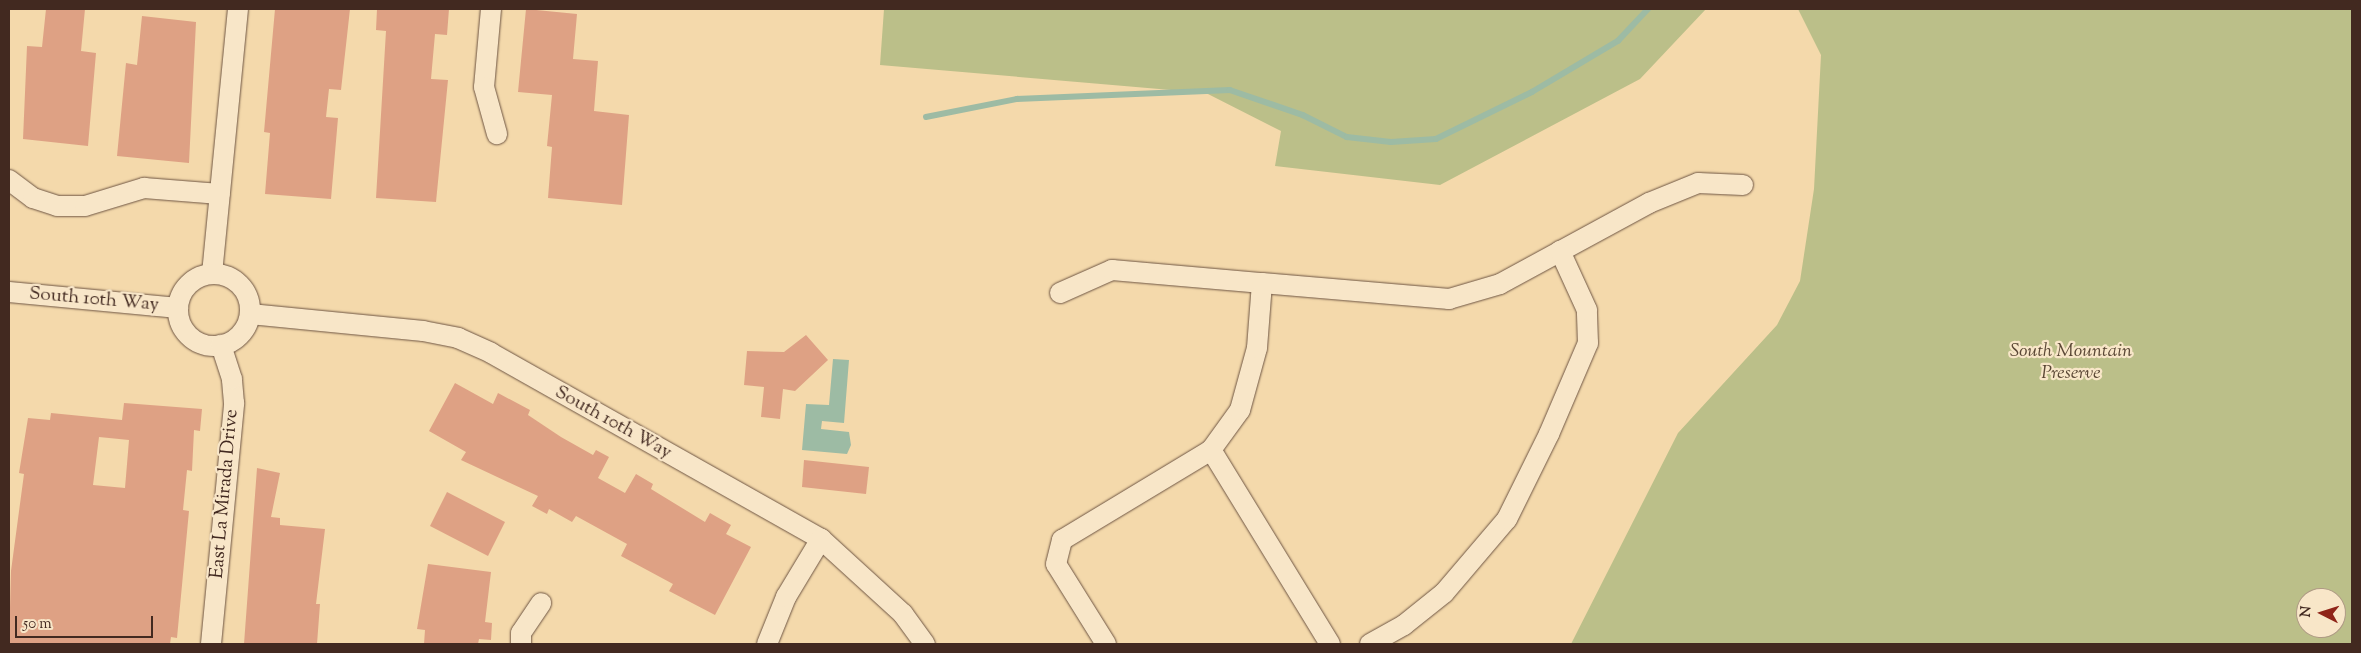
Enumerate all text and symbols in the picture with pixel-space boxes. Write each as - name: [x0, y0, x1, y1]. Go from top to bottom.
- street label: South 10th Way: [28, 283, 160, 317]
- park label: South Mountain Preserve: [2010, 341, 2132, 385]
- street label: South 10th Way: [551, 381, 675, 465]
- street label: East La Mirada Drive: [206, 408, 244, 580]
- north arrow: [2296, 588, 2346, 638]
- text: N: [2297, 605, 2318, 618]
- scale bar: [18, 606, 155, 638]
- text: 50 m: [23, 614, 52, 635]

